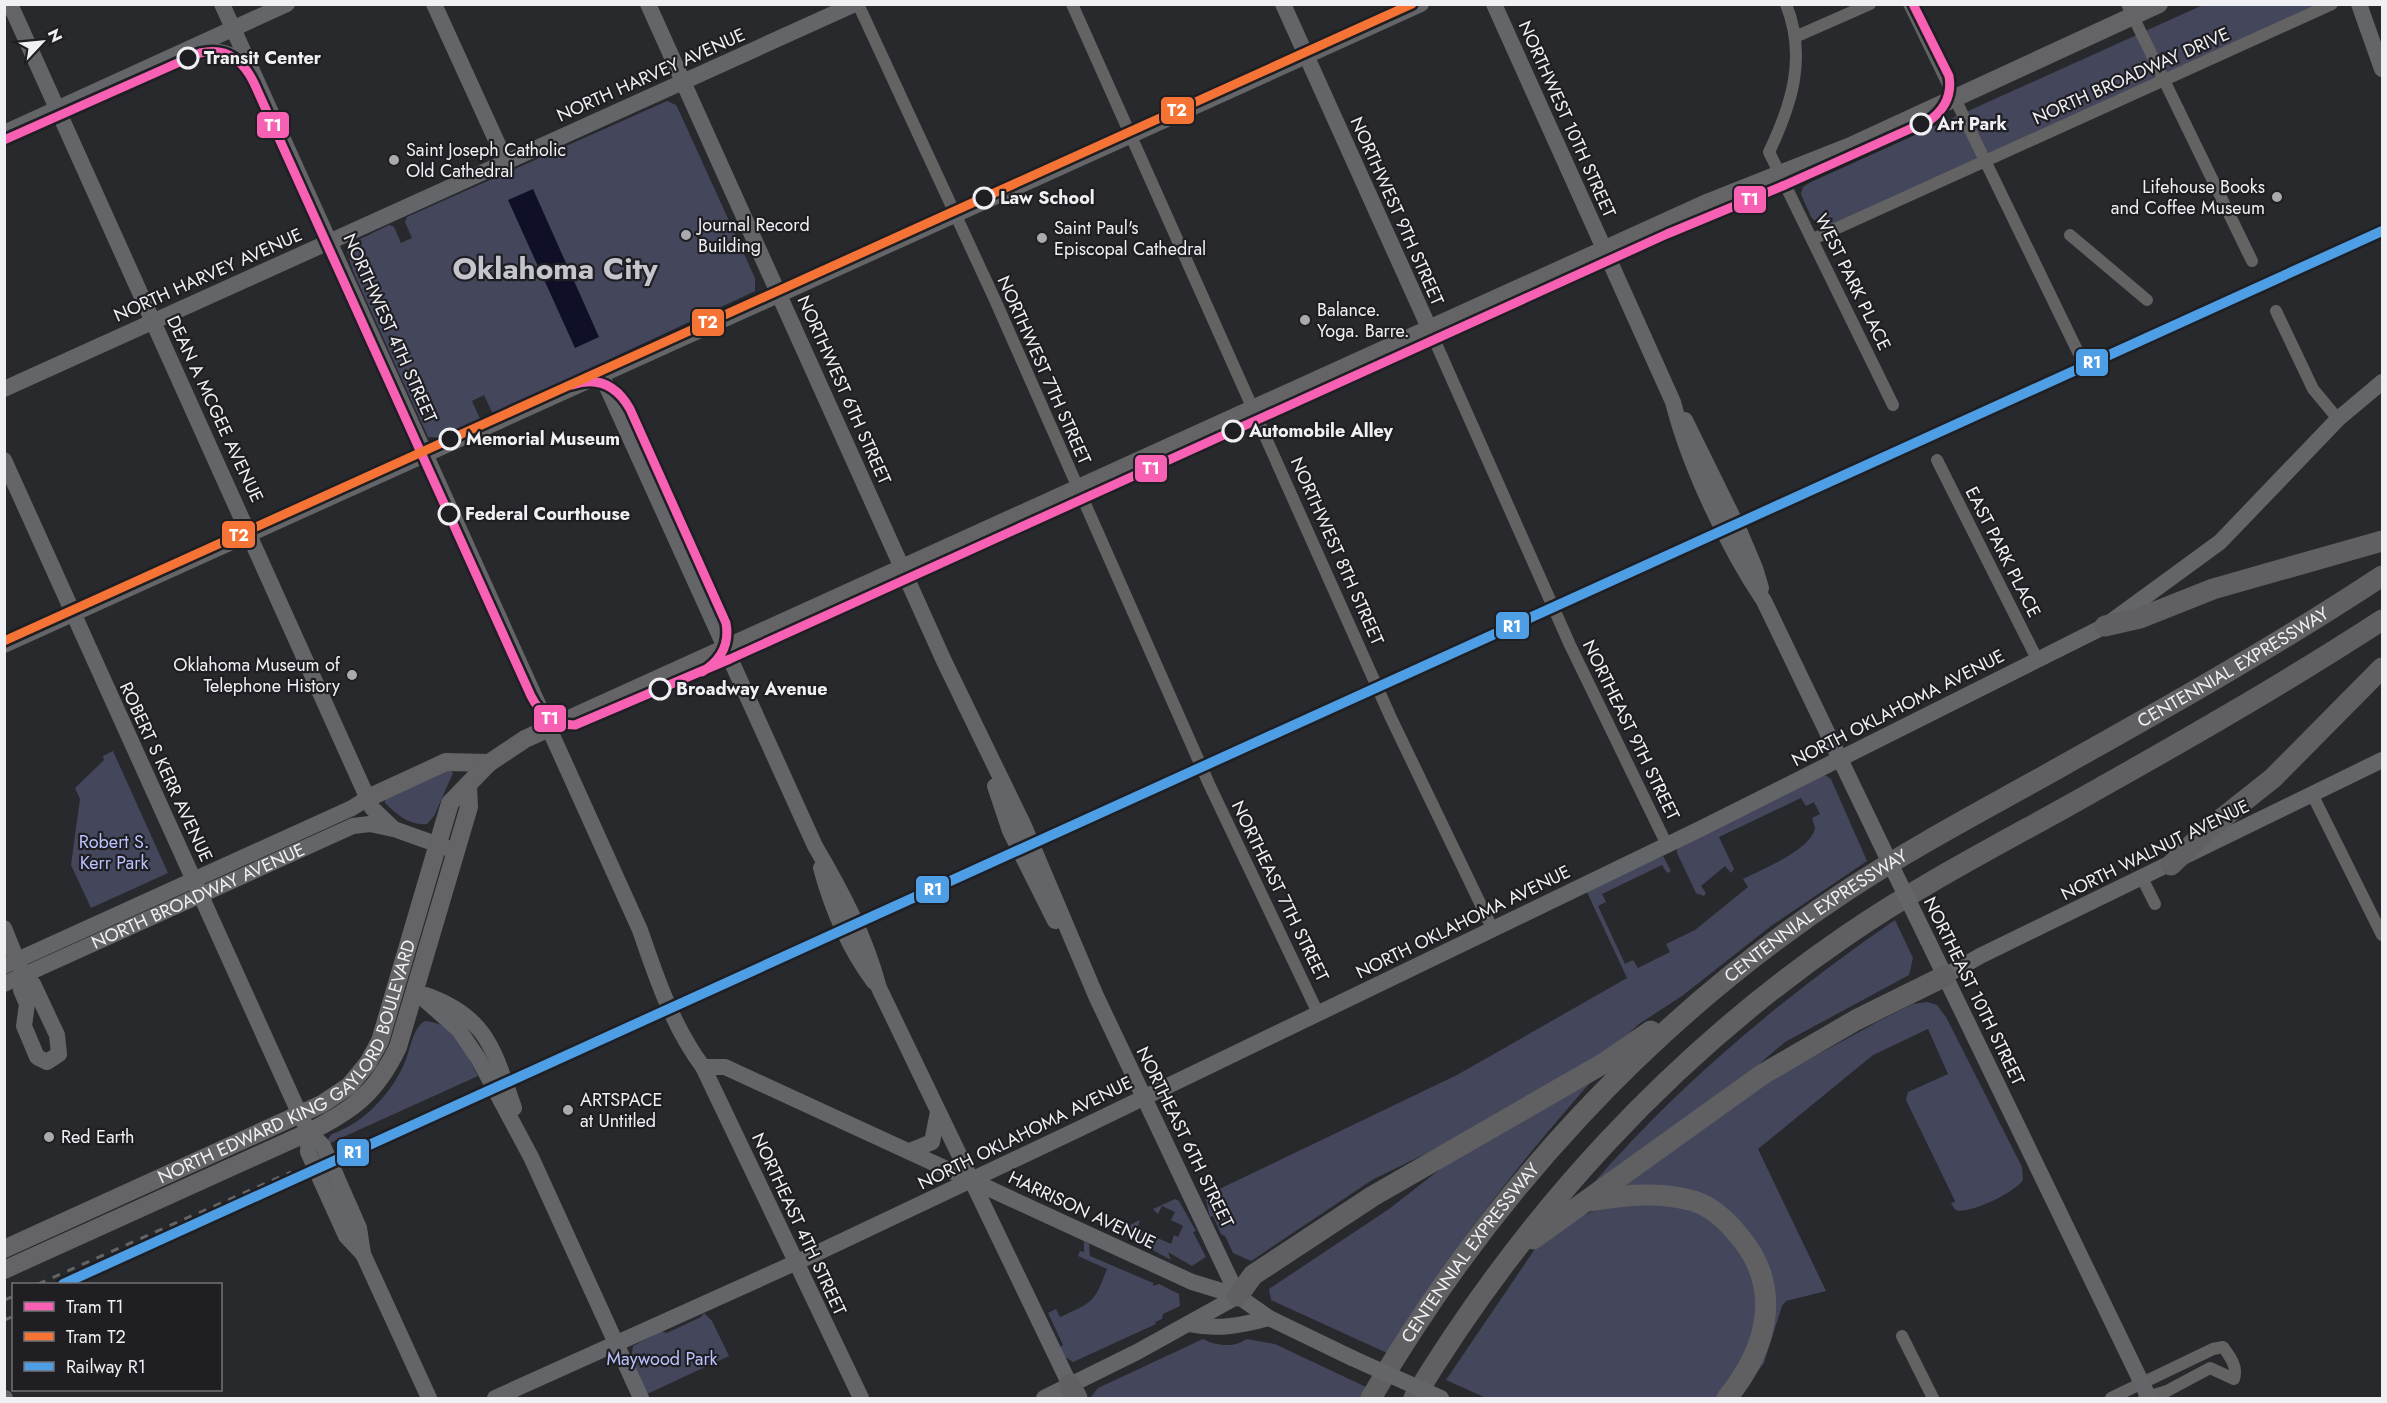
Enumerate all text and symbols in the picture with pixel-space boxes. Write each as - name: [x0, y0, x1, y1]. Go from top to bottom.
- north arrow: [12, 12, 72, 72]
- street label: NORTHWEST 10TH STREET: [1512, 16, 1622, 222]
- street label: NORTH BROADWAY DRIVE: [2028, 21, 2234, 131]
- street label: NORTH HARVEY AVENUE: [553, 22, 749, 128]
- text: N: [42, 25, 68, 46]
- place label: Transit Center: [204, 45, 322, 71]
- marker: Transit Center: [177, 47, 199, 69]
- line badge: T2: [1160, 96, 1195, 125]
- text: T2: [1167, 99, 1187, 122]
- line badge: T1: [256, 111, 290, 139]
- place label: Art Park: [1936, 111, 2008, 137]
- street label: NORTHWEST 9TH STREET: [1344, 113, 1451, 310]
- marker: Art Park: [1910, 113, 1932, 135]
- text: T1: [264, 114, 282, 137]
- place label: Saint Joseph Catholic Old Cathedral: [406, 137, 566, 184]
- marker: Saint Joseph Catholic Old Cathedral: [387, 153, 401, 167]
- place label: Lifehouse Books and Coffee Museum: [2111, 174, 2265, 221]
- place label: Law School: [1000, 185, 1095, 211]
- line badge: T1: [1733, 185, 1767, 214]
- marker: Law School: [973, 187, 995, 209]
- text: T1: [1741, 188, 1759, 211]
- marker: Lifehouse Books and Coffee Museum: [2270, 190, 2284, 204]
- street label: WEST PARK PLACE: [1809, 209, 1897, 355]
- place label: Journal Record Building: [696, 212, 810, 259]
- place label: Saint Paul's Episcopal Cathedral: [1054, 215, 1206, 262]
- street label: NORTH HARVEY AVENUE: [110, 222, 306, 328]
- marker: Journal Record Building: [679, 228, 693, 242]
- street label: NORTHWEST 4TH STREET: [337, 229, 444, 427]
- marker: Saint Paul's Episcopal Cathedral: [1035, 231, 1049, 245]
- district label: Oklahoma City: [452, 247, 658, 290]
- street label: NORTHWEST 7TH STREET: [991, 271, 1098, 469]
- street label: NORTHWEST 6TH STREET: [791, 291, 898, 489]
- place label: Balance. Yoga. Barre.: [1317, 297, 1409, 344]
- line badge: T2: [691, 308, 725, 337]
- street label: DEAN A MCGEE AVENUE: [160, 311, 270, 507]
- text: T2: [698, 311, 718, 334]
- marker: Balance. Yoga. Barre.: [1298, 313, 1312, 327]
- line badge: R1: [2075, 348, 2109, 377]
- text: R1: [2083, 351, 2101, 374]
- place label: Automobile Alley: [1248, 418, 1394, 444]
- marker: Automobile Alley: [1222, 420, 1244, 442]
- place label: Memorial Museum: [466, 426, 620, 452]
- marker: Memorial Museum: [439, 428, 461, 450]
- street label: NORTHWEST 8TH STREET: [1284, 453, 1390, 650]
- line badge: T1: [1134, 454, 1168, 483]
- text: T1: [1142, 457, 1160, 480]
- street label: EAST PARK PLACE: [1959, 482, 2047, 622]
- place label: Federal Courthouse: [465, 501, 630, 527]
- marker: Federal Courthouse: [438, 503, 460, 525]
- line badge: T2: [221, 520, 256, 549]
- text: T2: [229, 524, 249, 547]
- street label: CENTENNIAL EXPRESSWAY: [2132, 600, 2335, 734]
- line badge: R1: [1495, 611, 1530, 640]
- text: R1: [1503, 615, 1521, 638]
- street label: NORTHEAST 9TH STREET: [1576, 635, 1686, 825]
- street label: NORTH OKLAHOMA AVENUE: [1787, 643, 2009, 773]
- place label: Oklahoma Museum of Telephone History: [173, 652, 341, 699]
- marker: Oklahoma Museum of Telephone History: [345, 668, 359, 682]
- place label: Broadway Avenue: [676, 676, 827, 702]
- street label: ROBERT S KERR AVENUE: [113, 678, 219, 866]
- marker: Broadway Avenue: [649, 678, 671, 700]
- line badge: T1: [533, 704, 567, 733]
- text: T1: [541, 707, 559, 730]
- street label: NORTH WALNUT AVENUE: [2056, 793, 2254, 907]
- street label: NORTHEAST 7TH STREET: [1225, 796, 1335, 986]
- park label: Robert S. Kerr Park: [79, 829, 149, 876]
- street label: NORTH BROADWAY AVENUE: [87, 837, 309, 956]
- street label: CENTENNIAL EXPRESSWAY: [1718, 842, 1913, 989]
- street label: NORTH OKLAHOMA AVENUE: [1351, 859, 1575, 985]
- line badge: R1: [915, 875, 950, 904]
- text: R1: [924, 878, 942, 901]
- street label: NORTHEAST 10TH STREET: [1917, 892, 2031, 1090]
- street label: NORTH EDWARD KING GAYLORD BOULEVARD: [153, 937, 422, 1190]
- street label: NORTHEAST 6TH STREET: [1130, 1042, 1240, 1232]
- street label: NORTH OKLAHOMA AVENUE: [913, 1070, 1137, 1196]
- place label: ARTSPACE at Untitled: [580, 1087, 662, 1134]
- marker: ARTSPACE at Untitled: [561, 1103, 575, 1117]
- place label: Red Earth: [61, 1124, 135, 1150]
- street label: NORTHEAST 4TH STREET: [745, 1129, 853, 1320]
- marker: Red Earth: [42, 1130, 56, 1144]
- line badge: R1: [336, 1138, 370, 1167]
- text: R1: [344, 1141, 362, 1164]
- street label: CENTENNIAL EXPRESSWAY: [1395, 1157, 1546, 1348]
- street label: HARRISON AVENUE: [1004, 1164, 1160, 1256]
- legend: [12, 1283, 222, 1391]
- text: Tram T1: [66, 1294, 124, 1320]
- text: Tram T2: [66, 1324, 126, 1350]
- park label: Maywood Park: [607, 1346, 718, 1372]
- text: Railway R1: [66, 1354, 146, 1380]

